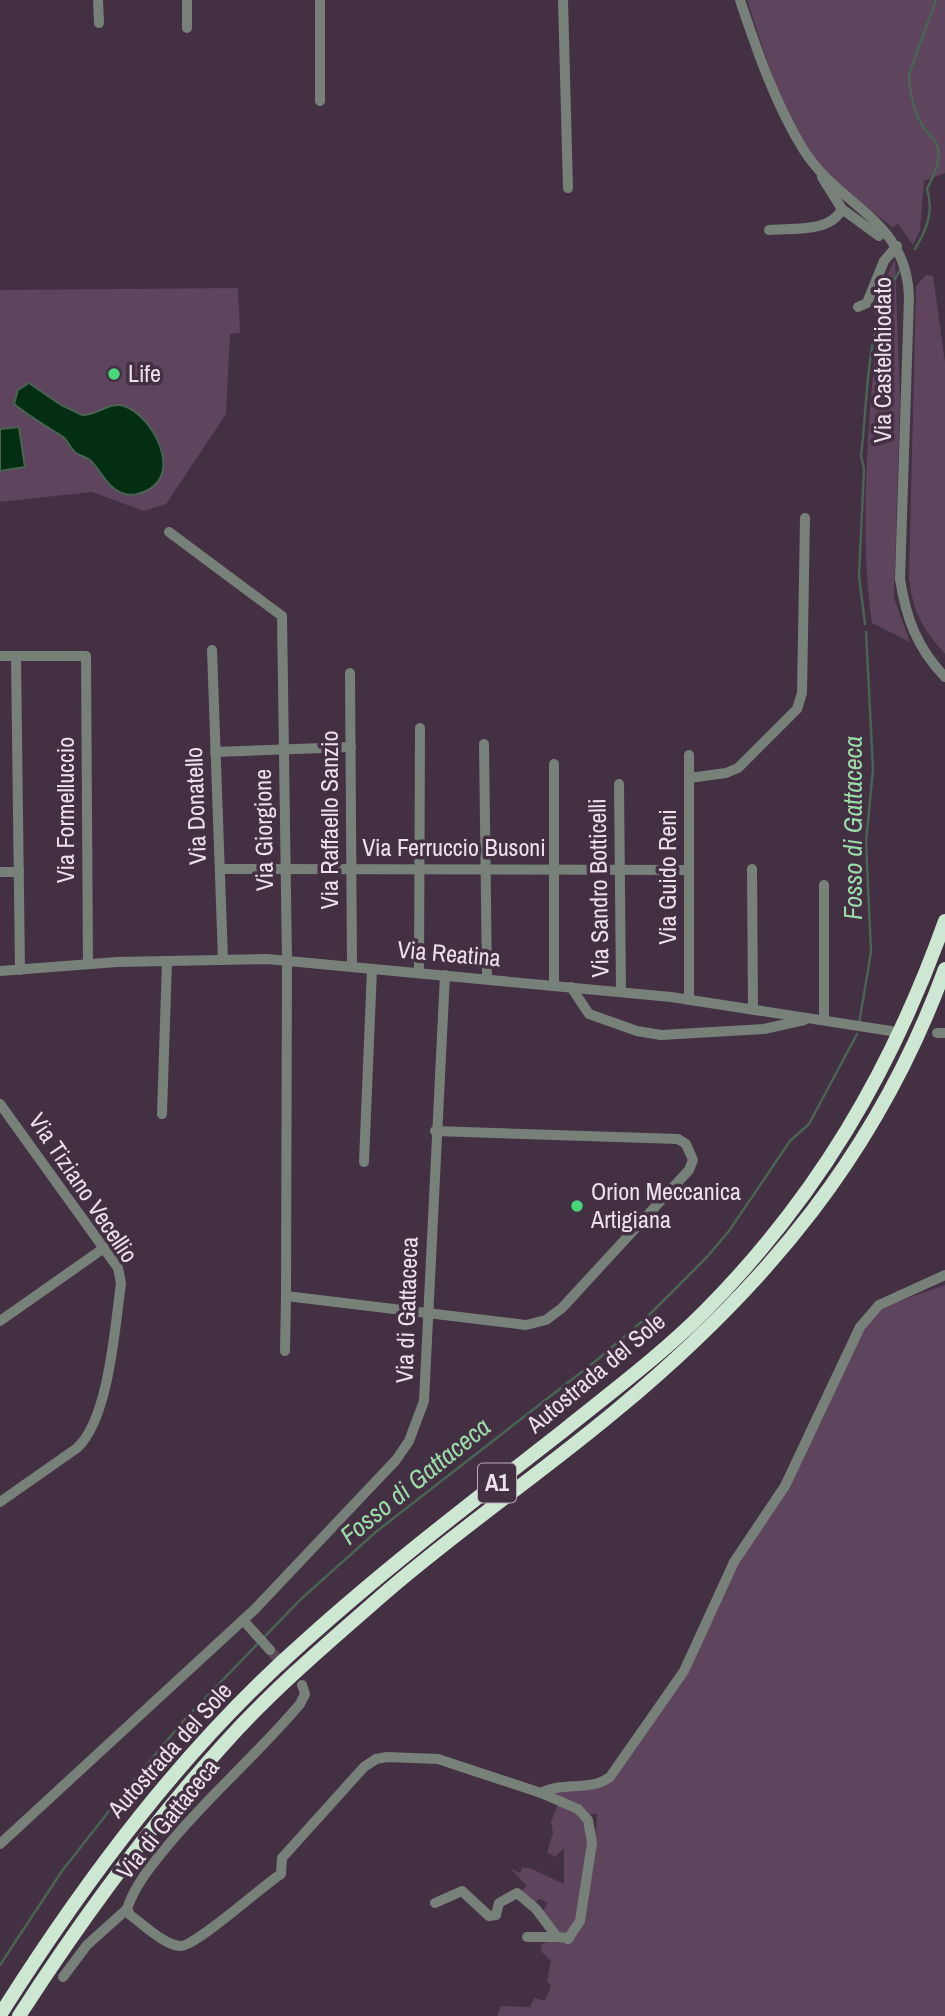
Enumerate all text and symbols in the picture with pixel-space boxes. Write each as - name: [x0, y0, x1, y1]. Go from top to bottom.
- street label: Via Castelchiodato: [866, 277, 898, 443]
- place label: Life: [128, 357, 161, 389]
- marker: Life: [106, 366, 122, 382]
- street label: Via Raffaello Sanzio: [313, 731, 345, 909]
- water label: Fosso di Gattaceca: [835, 736, 870, 920]
- street label: Via Formelluccio: [49, 737, 81, 883]
- street label: Via Donatello: [177, 747, 213, 865]
- street label: Via Giorgione: [246, 769, 280, 891]
- street label: Via Sandro Botticelli: [580, 798, 616, 978]
- street label: Via Guido Reni: [651, 809, 683, 945]
- street label: Via Ferruccio Busoni: [362, 831, 546, 863]
- street label: Via Reatina: [396, 933, 502, 973]
- street label: Via Tiziano Vecellio: [22, 1106, 146, 1268]
- place label: Orion Meccanica Artigiana: [590, 1175, 741, 1235]
- marker: Orion Meccanica Artigiana: [569, 1198, 585, 1214]
- street label: Via di Gattaceca: [387, 1236, 425, 1384]
- street label: Autostrada del Sole: [519, 1305, 671, 1440]
- water label: Fosso di Gattaceca: [332, 1409, 497, 1552]
- road number: A1: [478, 1464, 516, 1502]
- street label: Autostrada del Sole: [99, 1675, 239, 1825]
- street label: Via di Gattaceca: [109, 1751, 226, 1885]

